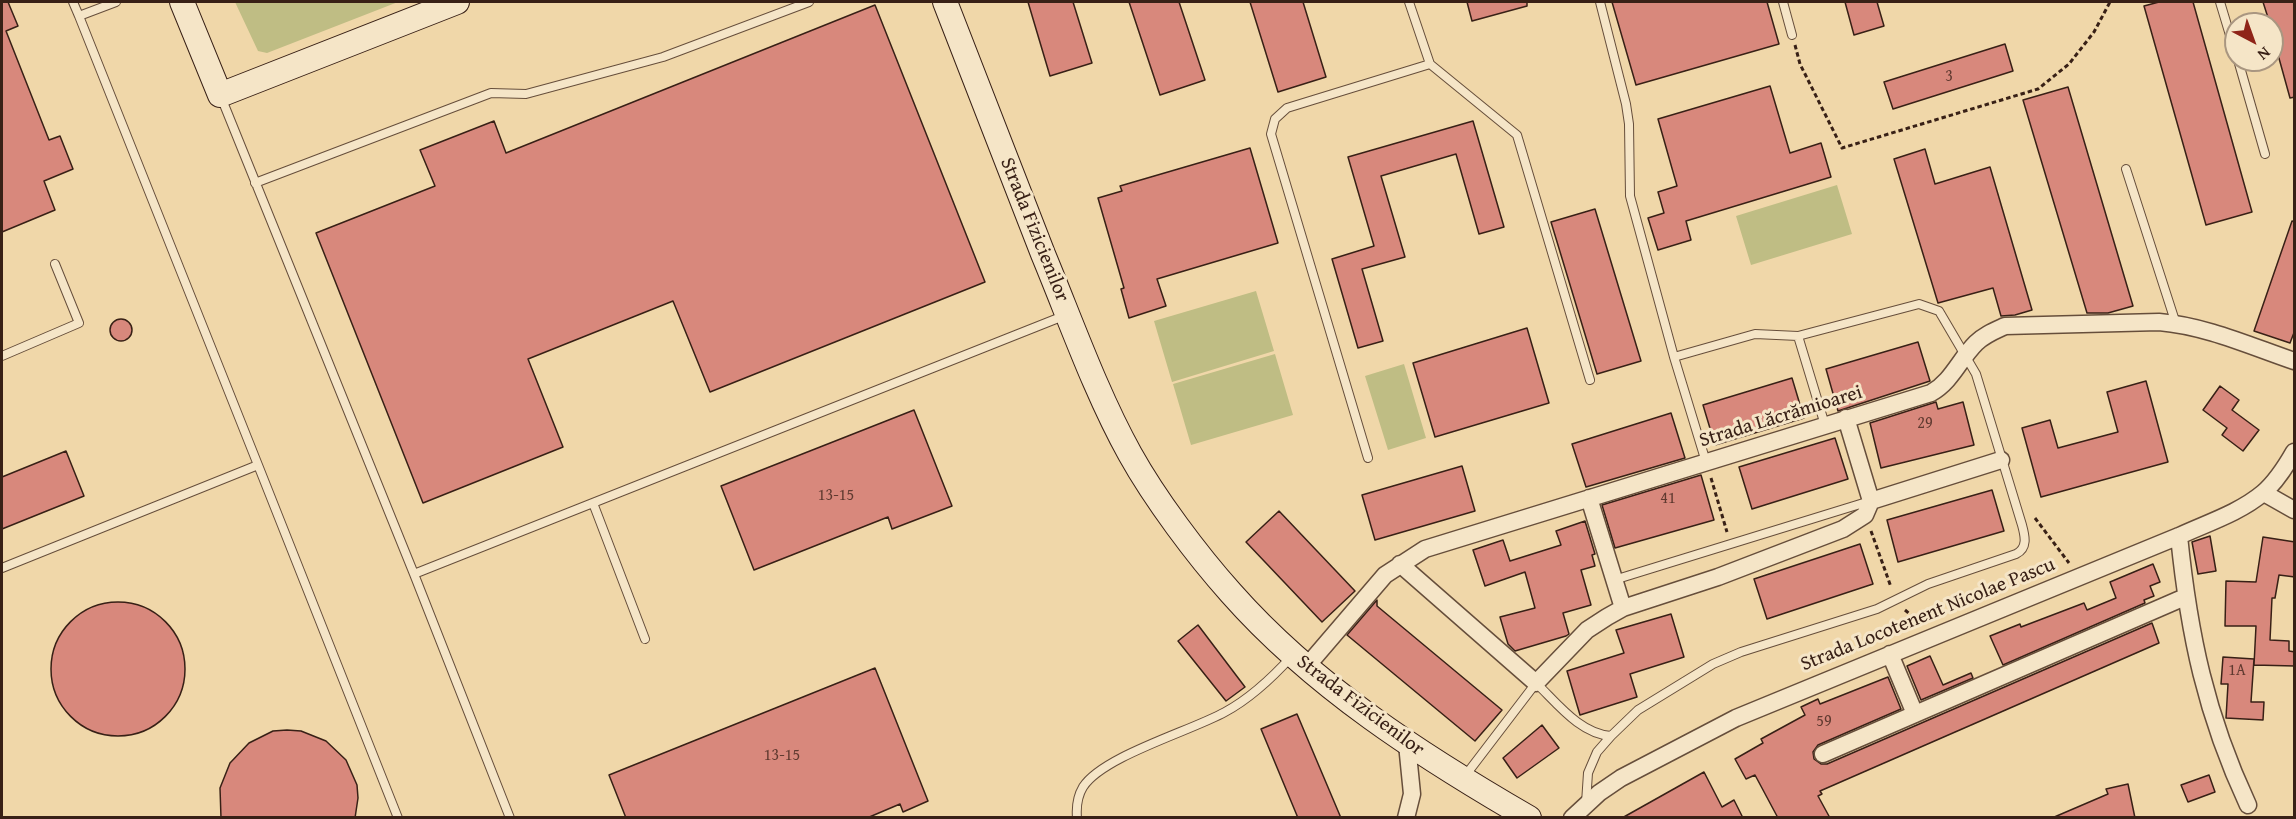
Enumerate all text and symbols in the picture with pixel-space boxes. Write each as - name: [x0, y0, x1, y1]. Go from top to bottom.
- north arrow: [2224, 12, 2284, 72]
- text: N: [2253, 42, 2276, 67]
- house number: 3: [1945, 67, 1953, 87]
- street label: Strada Fizicienilor: [994, 154, 1074, 306]
- street label: Strada Lăcrămioarei: [1697, 381, 1865, 453]
- house number: 29: [1917, 414, 1933, 434]
- house number: 13-15: [818, 486, 854, 506]
- house number: 41: [1660, 489, 1676, 509]
- street label: Strada Locotenent Nicolae Pascu: [1797, 553, 2059, 677]
- street label: Strada Fizicienilor: [1292, 650, 1428, 762]
- house number: 1A: [2228, 661, 2246, 681]
- house number: 59: [1816, 712, 1832, 732]
- house number: 13-15: [764, 746, 800, 766]

